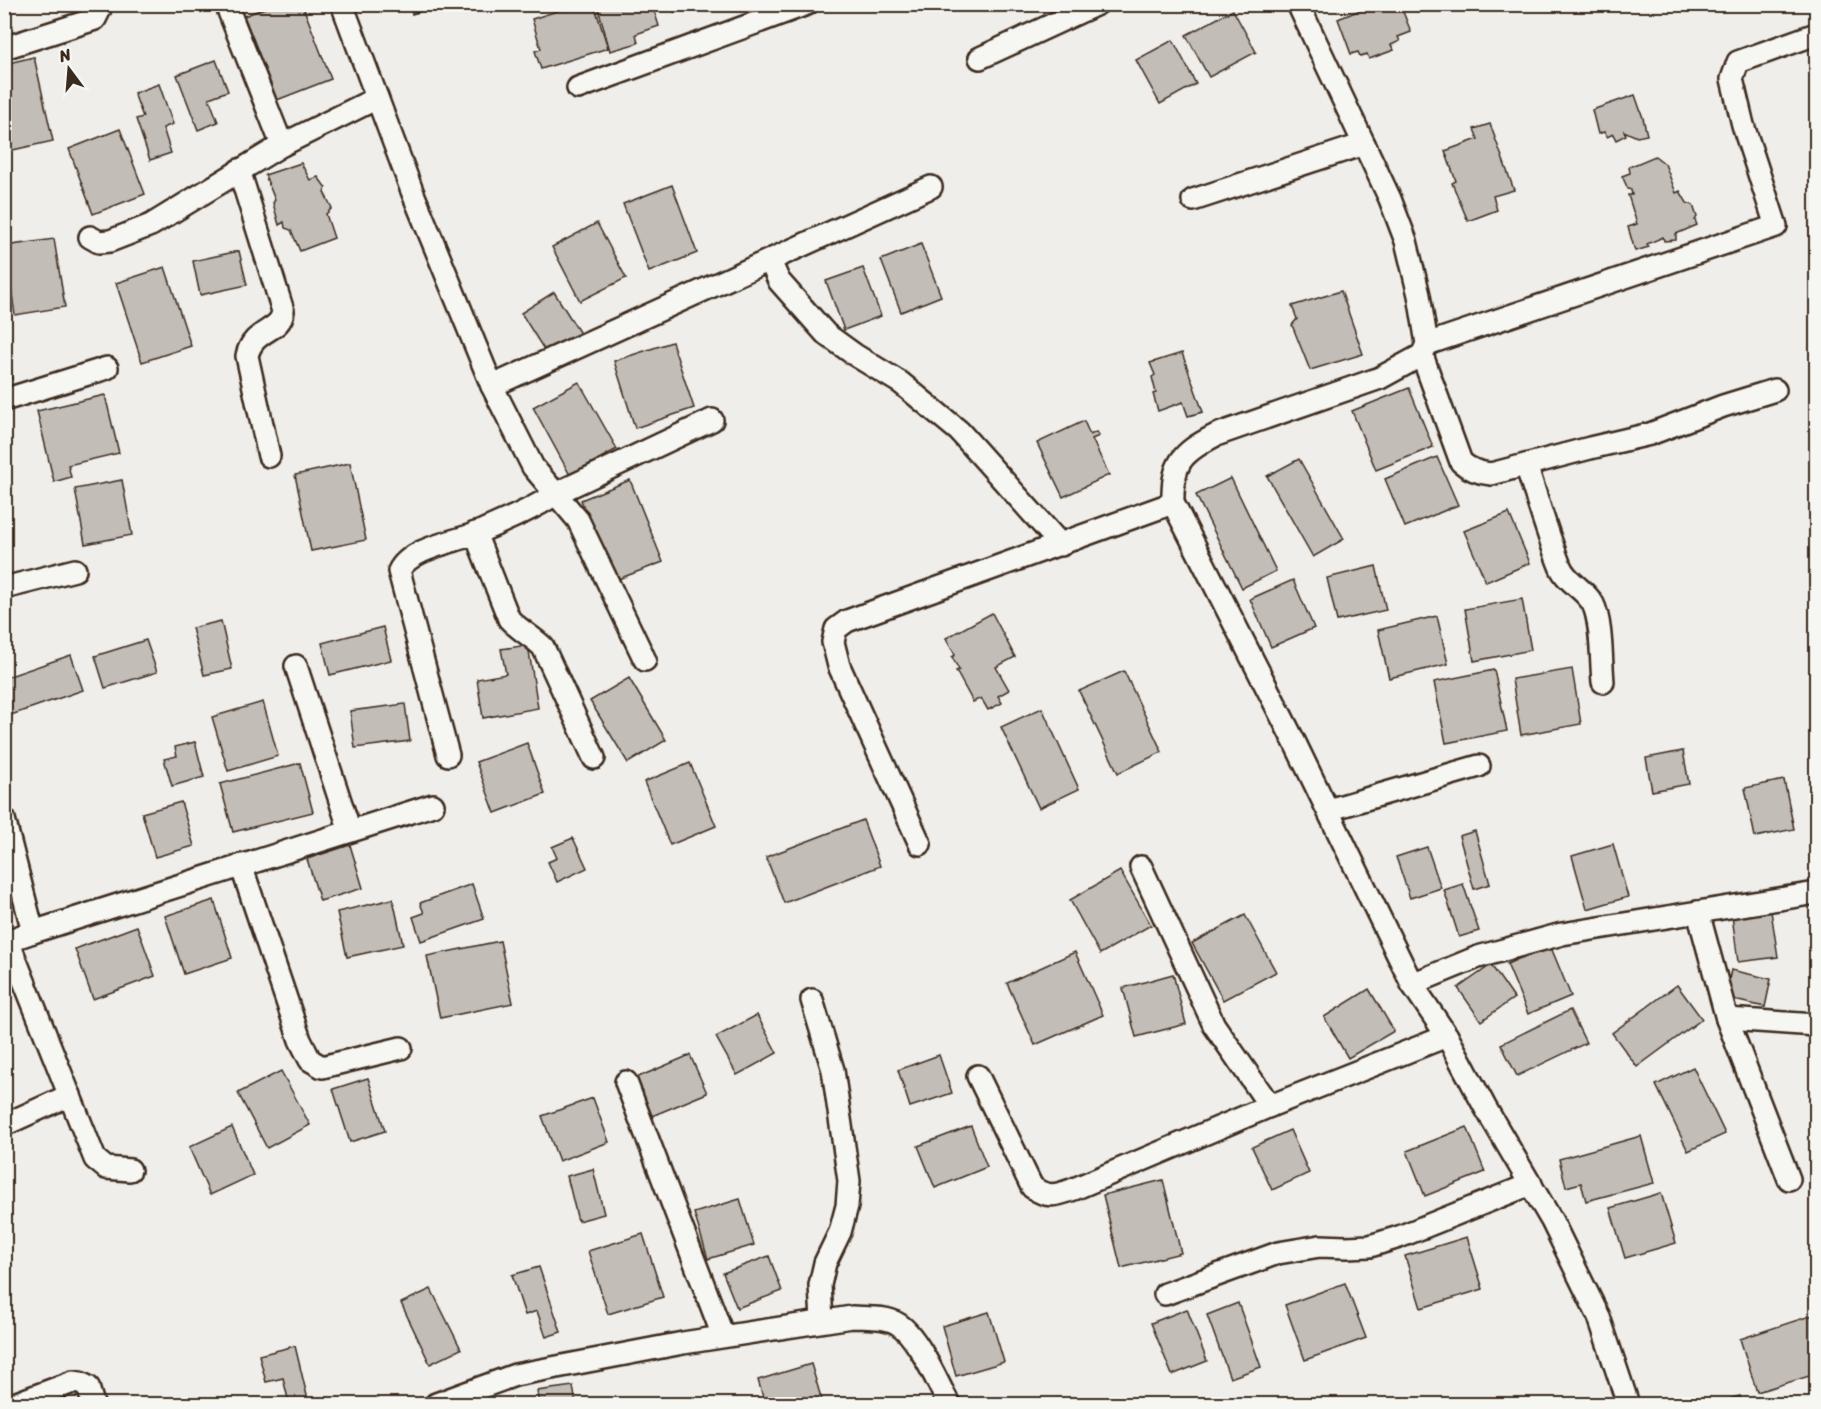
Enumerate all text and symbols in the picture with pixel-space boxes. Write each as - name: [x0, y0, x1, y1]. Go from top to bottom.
- north arrow: [39, 39, 99, 99]
- text: N: [55, 39, 75, 71]

